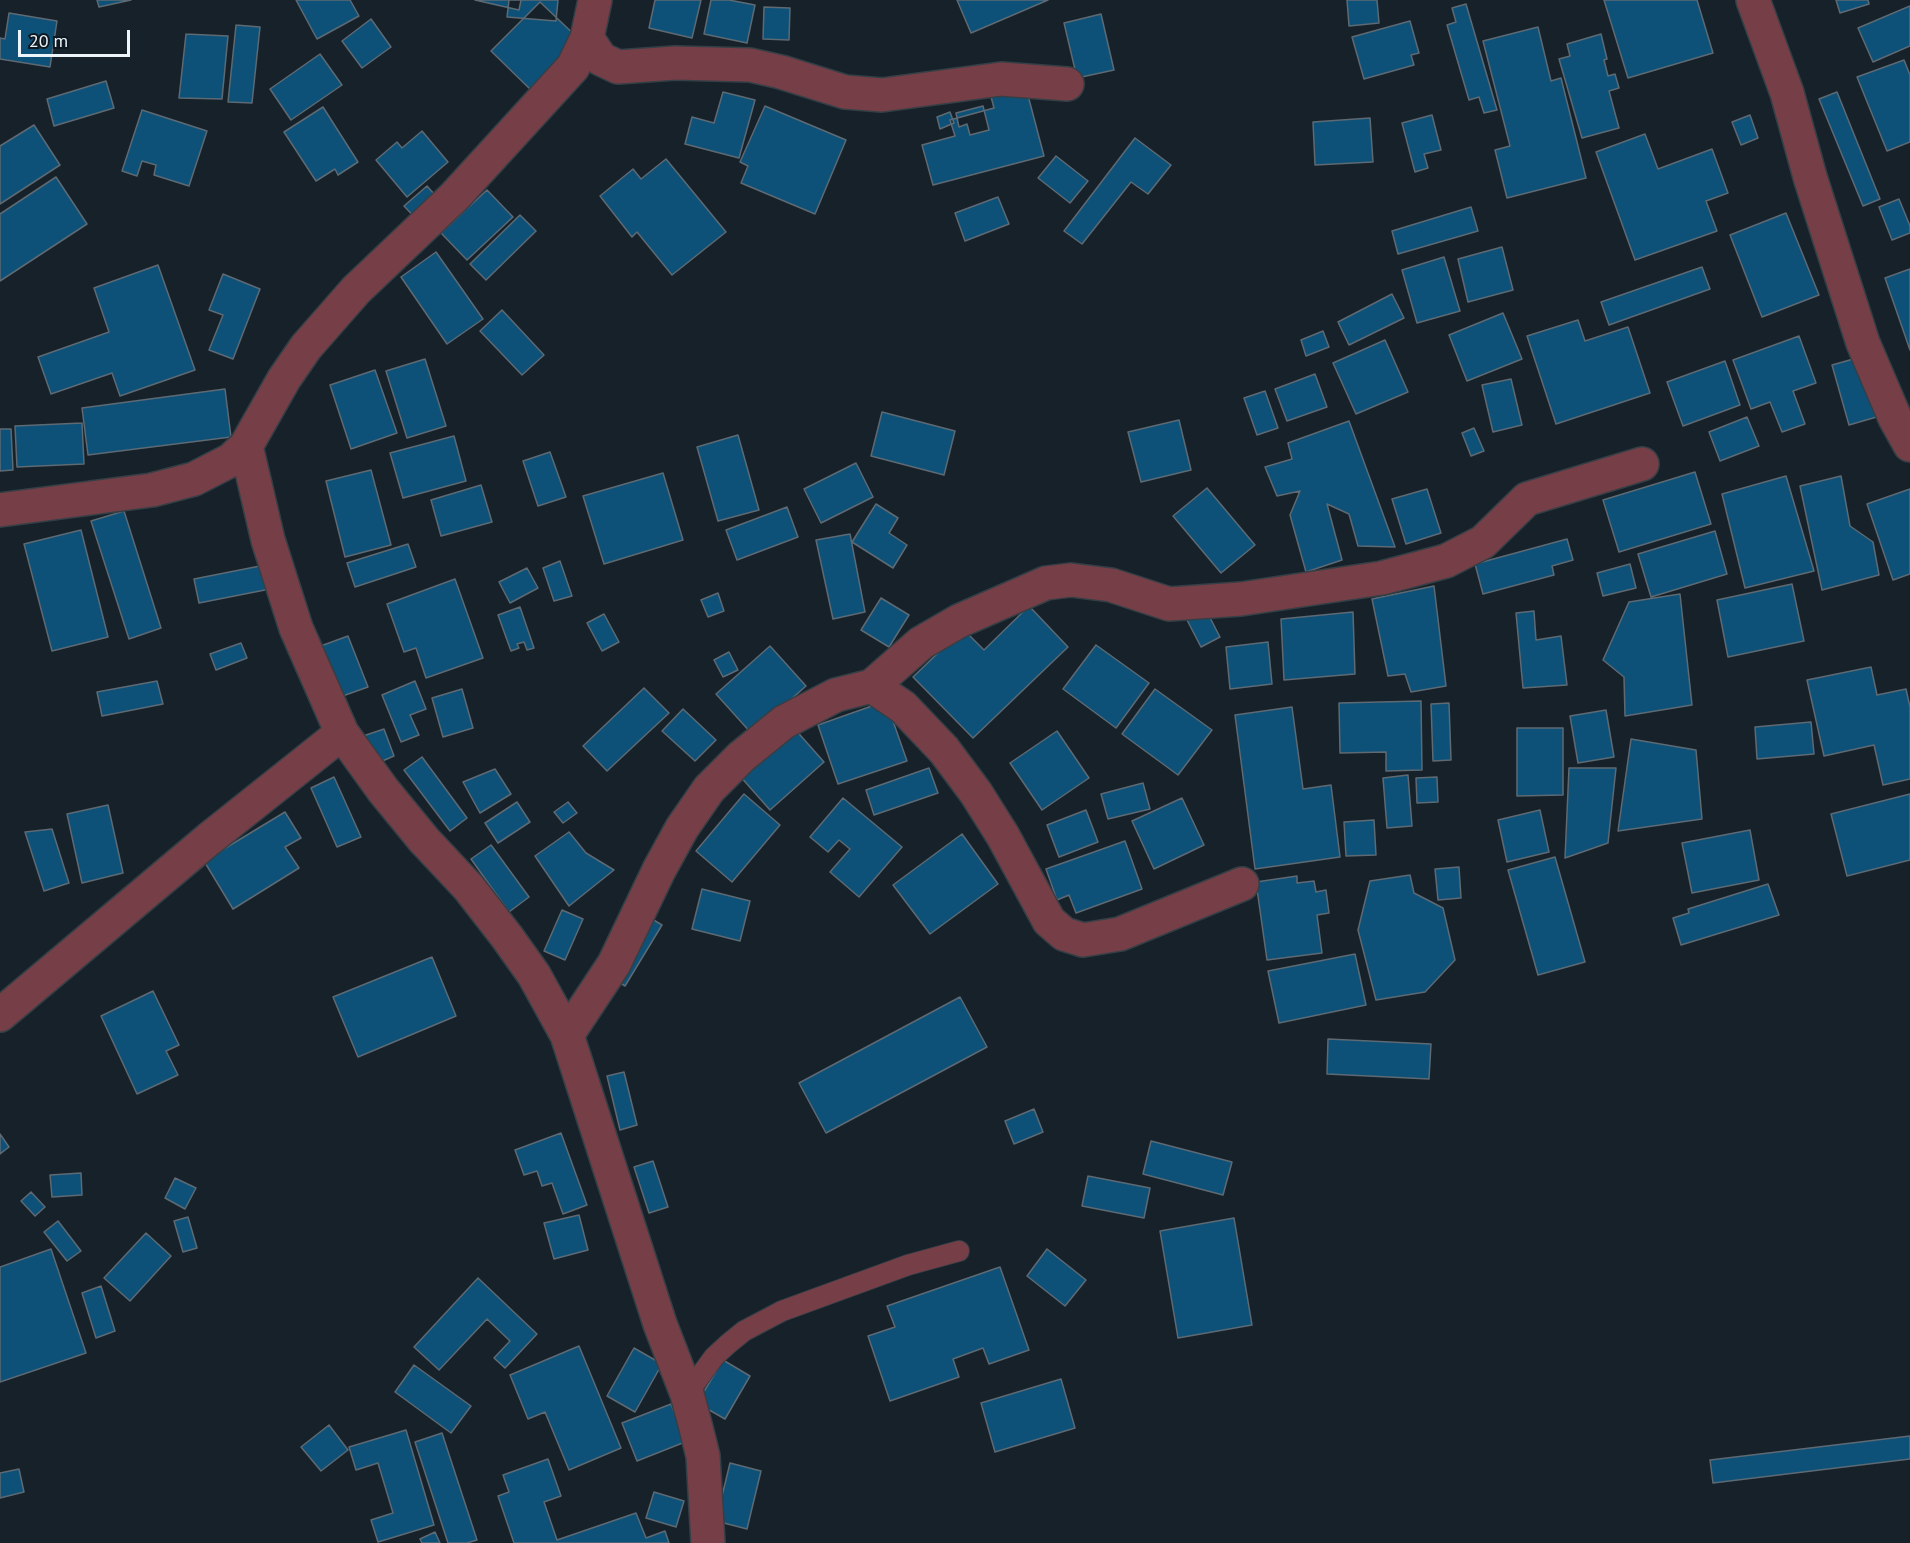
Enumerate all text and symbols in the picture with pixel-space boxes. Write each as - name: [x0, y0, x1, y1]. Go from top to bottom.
- scale bar: [21, 18, 134, 56]
- text: 20 m: [29, 29, 68, 52]

